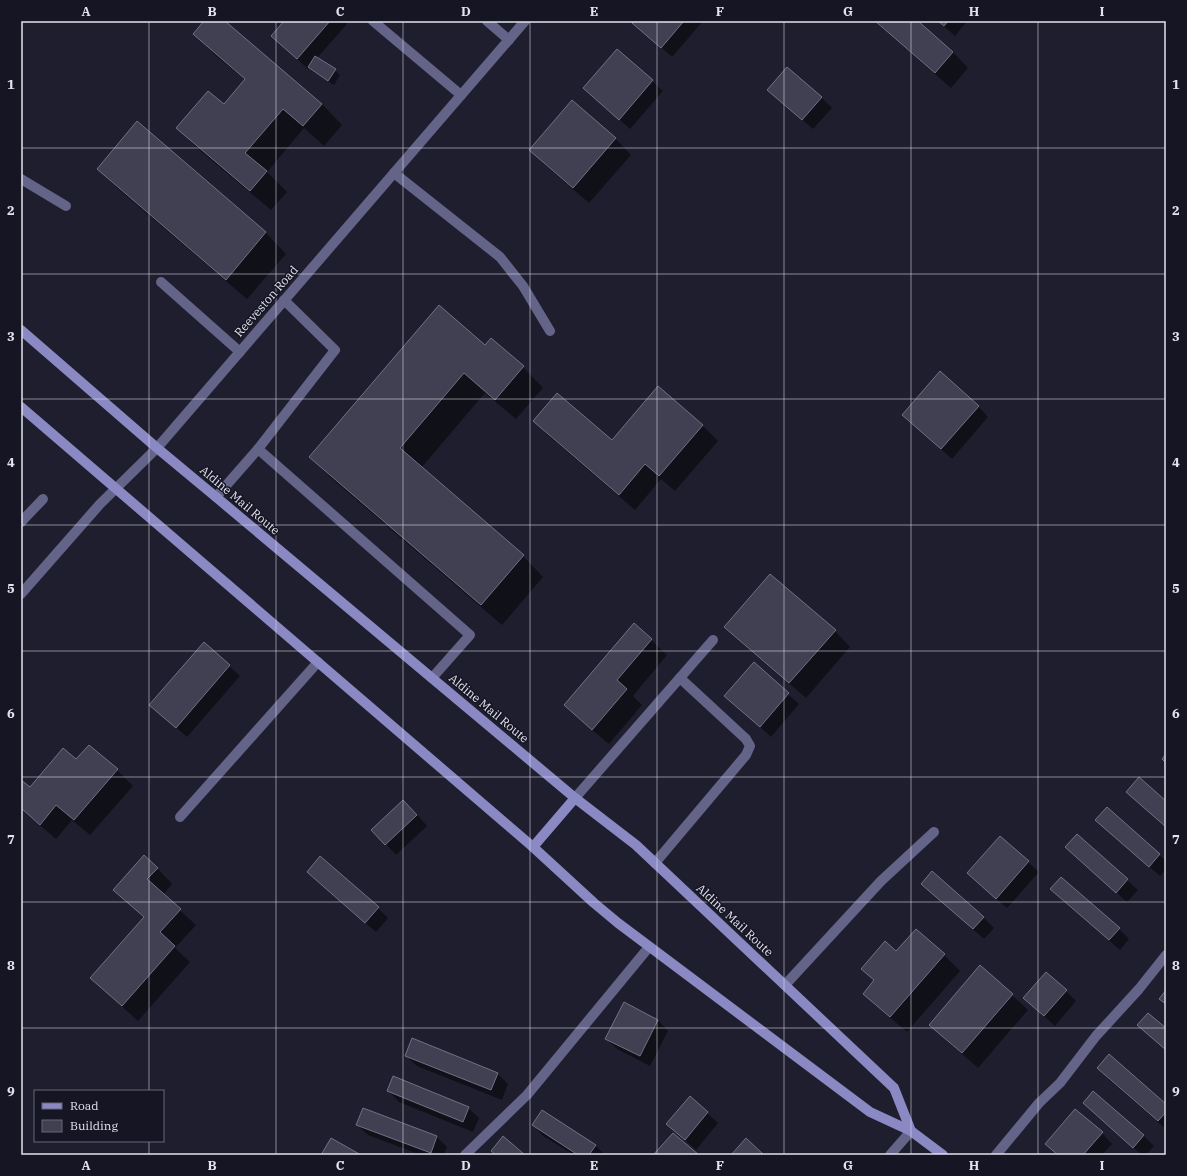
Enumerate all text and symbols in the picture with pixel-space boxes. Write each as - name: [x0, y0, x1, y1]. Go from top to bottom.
- text: A: [81, 3, 91, 20]
- text: B: [207, 3, 217, 20]
- text: C: [336, 3, 345, 20]
- text: D: [461, 3, 471, 20]
- text: E: [590, 3, 598, 20]
- text: F: [716, 3, 724, 20]
- text: G: [843, 3, 853, 20]
- text: H: [969, 3, 980, 20]
- text: I: [1100, 3, 1105, 20]
- text: 1: [7, 76, 15, 93]
- text: 1: [1172, 76, 1180, 93]
- text: 2: [7, 202, 15, 219]
- text: 2: [1172, 202, 1180, 219]
- street label: Reeveston Road: [231, 262, 301, 340]
- text: 3: [7, 328, 15, 345]
- text: 3: [1172, 328, 1180, 345]
- text: 4: [7, 454, 15, 471]
- text: 4: [1172, 454, 1180, 471]
- street label: Aldine Mail Route: [197, 462, 283, 538]
- text: 5: [7, 580, 15, 597]
- text: 5: [1172, 580, 1180, 597]
- street label: Aldine Mail Route: [446, 670, 532, 746]
- text: 6: [7, 705, 15, 722]
- text: 6: [1172, 705, 1180, 722]
- text: 7: [7, 831, 15, 848]
- text: 7: [1172, 831, 1180, 848]
- street label: Aldine Mail Route: [693, 881, 777, 959]
- text: 8: [7, 957, 15, 974]
- text: 8: [1172, 957, 1180, 974]
- text: 9: [7, 1083, 15, 1100]
- text: 9: [1172, 1083, 1180, 1100]
- legend: [34, 1090, 164, 1142]
- text: Road: [70, 1098, 99, 1113]
- text: Building: [70, 1118, 118, 1133]
- text: A: [81, 1157, 91, 1174]
- text: B: [207, 1157, 217, 1174]
- text: C: [336, 1157, 345, 1174]
- text: D: [461, 1157, 471, 1174]
- text: E: [590, 1157, 598, 1174]
- text: F: [716, 1157, 724, 1174]
- text: G: [843, 1157, 853, 1174]
- text: H: [969, 1157, 980, 1174]
- text: I: [1100, 1157, 1105, 1174]

